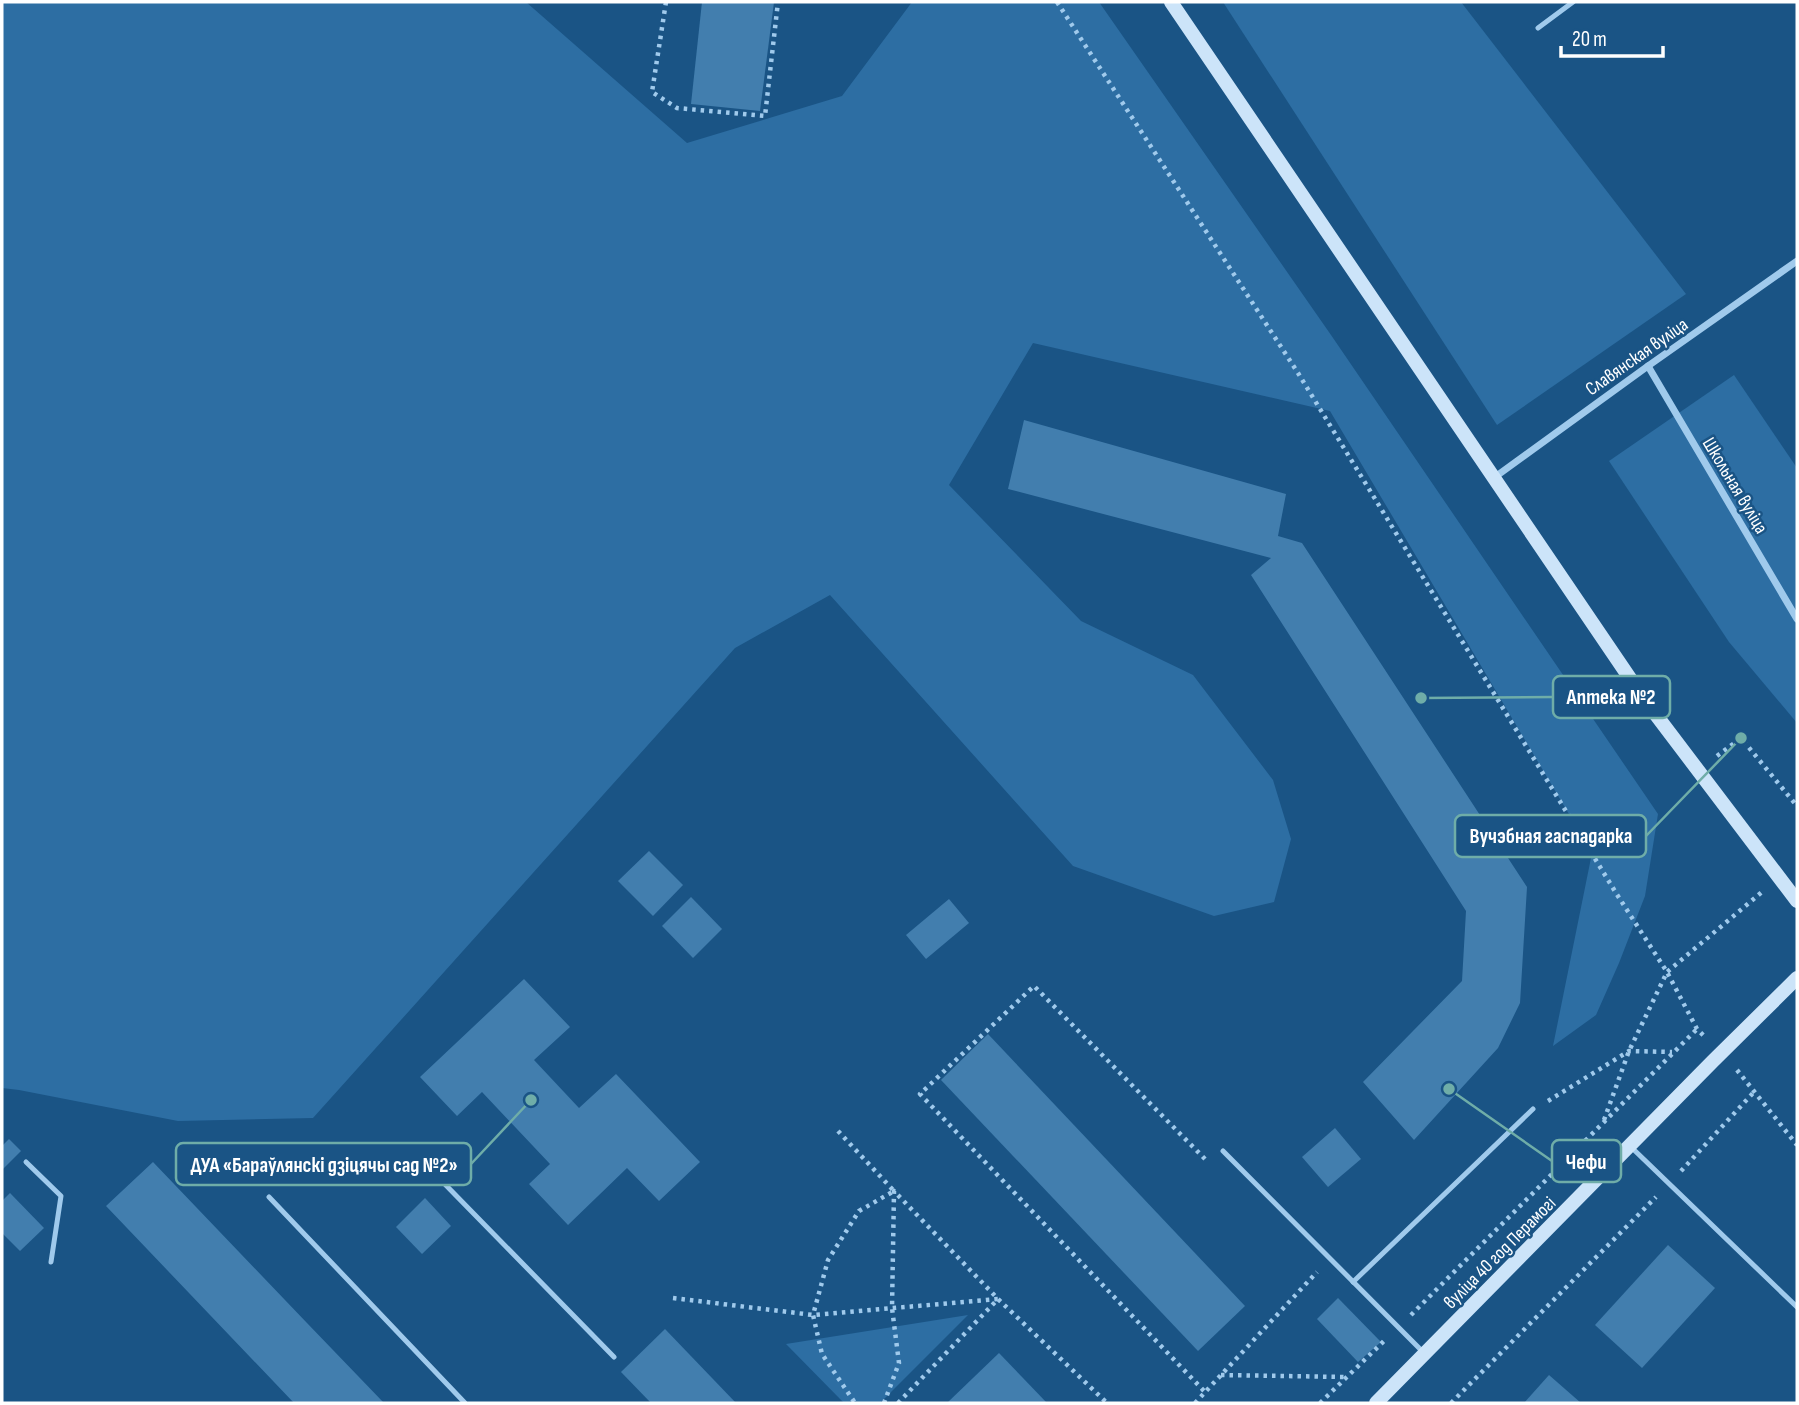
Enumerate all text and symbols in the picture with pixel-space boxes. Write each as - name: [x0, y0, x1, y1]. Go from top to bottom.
- scale bar: [1561, 14, 1662, 58]
- text: 20 m: [1572, 27, 1607, 52]
- street label: Славянская вуліца: [1581, 313, 1693, 401]
- street label: Школьная вуліца: [1697, 433, 1772, 538]
- callout: Аптека №2: [1553, 676, 1670, 718]
- text: Аптека №2: [1566, 685, 1655, 710]
- callout: Вучэбная гаспадарка: [1455, 815, 1646, 857]
- text: Вучэбная гаспадарка: [1470, 824, 1632, 849]
- callout: Чефи: [1552, 1140, 1621, 1182]
- callout: ДУА «Бараўлянскі дзіцячы сад №2»: [176, 1143, 471, 1185]
- text: Чефи: [1565, 1150, 1607, 1175]
- text: ДУА «Бараўлянскі дзіцячы сад №2»: [190, 1153, 458, 1178]
- street label: вуліца 40 год Перамогі: [1439, 1192, 1561, 1314]

